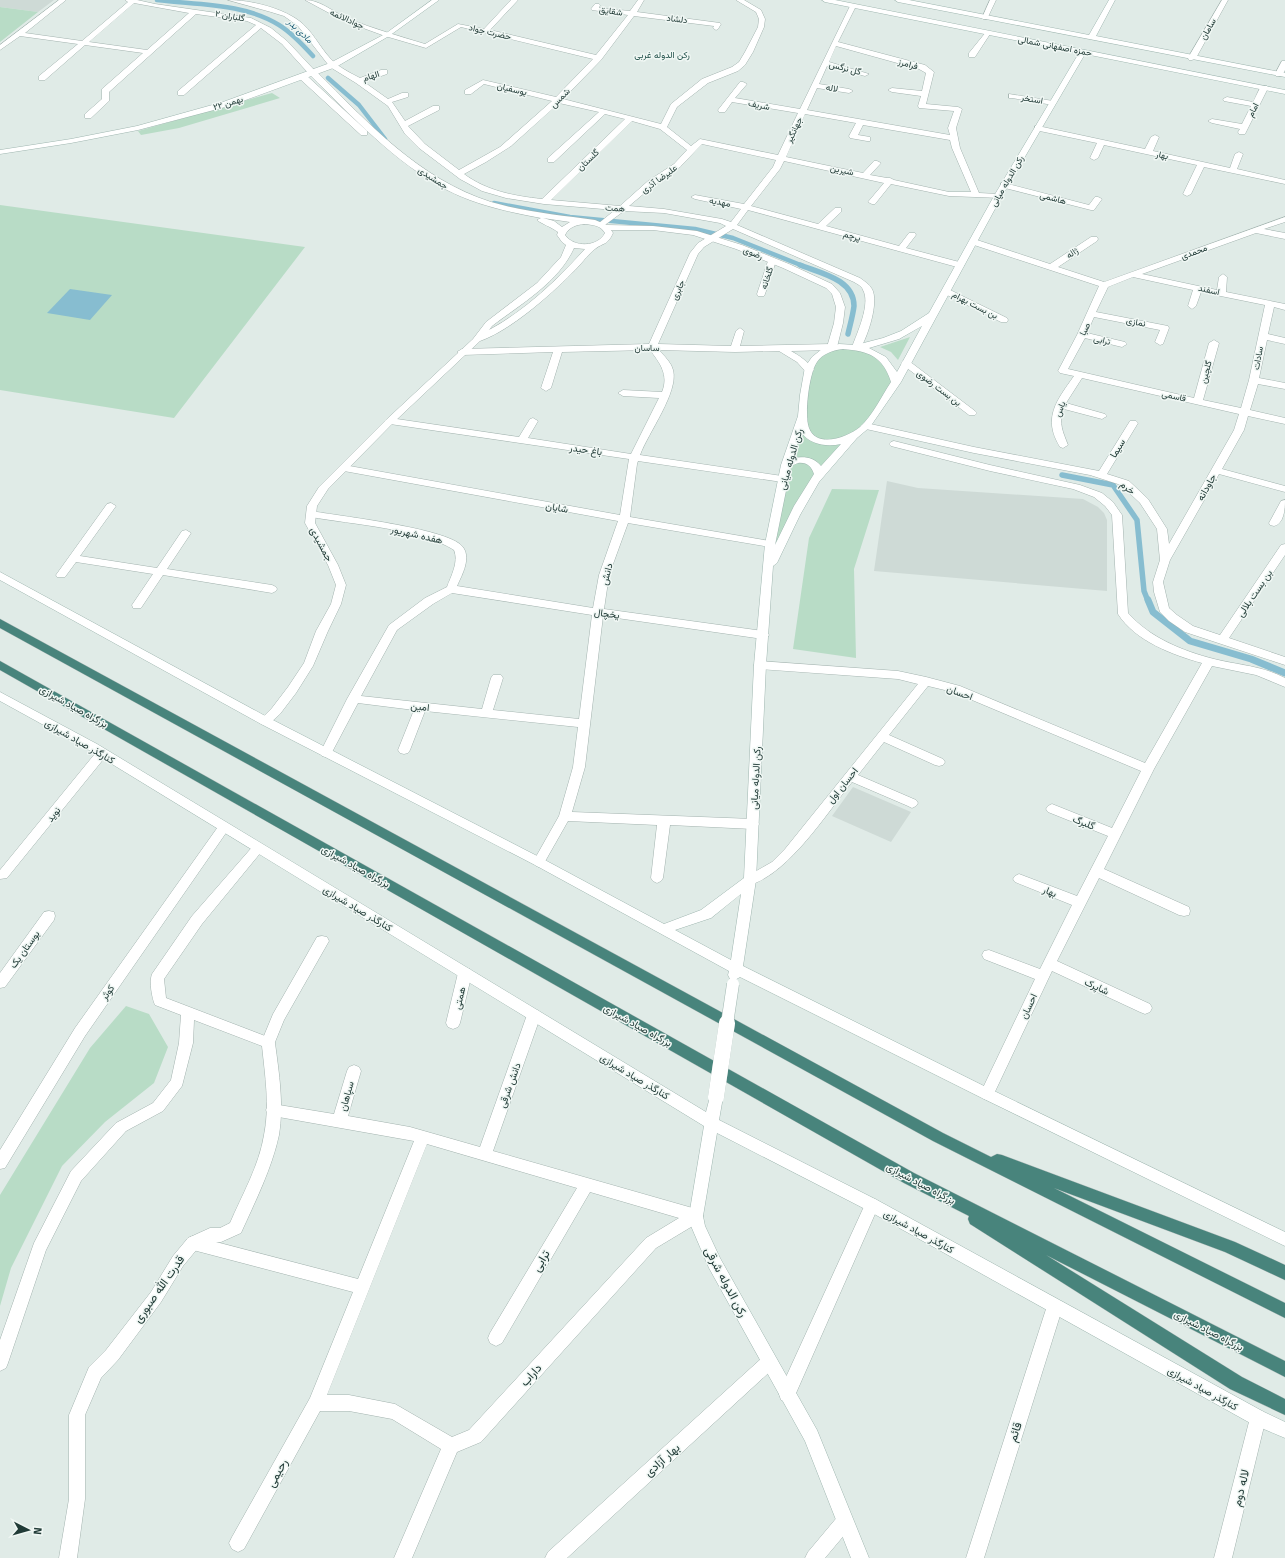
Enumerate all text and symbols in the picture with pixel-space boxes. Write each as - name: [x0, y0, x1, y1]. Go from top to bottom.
- street label: شقایق: [599, 4, 623, 18]
- street label: جوادالائمه: [328, 7, 366, 32]
- street label: گلباران ۲: [214, 8, 246, 25]
- street label: دلشاد: [666, 13, 688, 25]
- water label: مادی بدر: [284, 16, 315, 46]
- street label: سامان: [1198, 17, 1218, 41]
- street label: حضرت جواد: [468, 22, 512, 43]
- street label: حمزه اصفهانی شمالی: [1017, 34, 1093, 59]
- district label: رکن الدوله غربی: [634, 50, 690, 61]
- street label: فرامرز: [896, 56, 919, 73]
- street label: گل نرگس: [828, 59, 862, 78]
- street label: الهام: [361, 69, 381, 84]
- street label: یوسفیان: [496, 81, 528, 98]
- street label: لاله: [825, 82, 839, 94]
- street label: شمس: [548, 86, 572, 110]
- street label: استخر: [1019, 92, 1044, 107]
- street label: ۲۲ بهمن: [212, 94, 245, 113]
- street label: شریف: [747, 98, 771, 113]
- street label: امام: [1245, 101, 1262, 119]
- street label: جهانگیر: [783, 116, 805, 146]
- street label: گلستان: [575, 147, 601, 173]
- street label: بهار: [1154, 149, 1170, 162]
- street label: رکن الدوله میانی: [988, 154, 1026, 209]
- street label: علیرضا آذری: [639, 162, 680, 196]
- street label: شیرین: [829, 163, 855, 178]
- street label: جمشیدی: [416, 165, 450, 191]
- street label: هاشمی: [1039, 190, 1067, 206]
- street label: مهدیه: [708, 195, 732, 210]
- street label: همت: [605, 202, 625, 214]
- street label: پرچم: [842, 229, 862, 244]
- street label: محمدی: [1179, 243, 1209, 261]
- street label: رضوی: [741, 245, 764, 262]
- street label: ژاله: [1064, 245, 1081, 261]
- street label: گلخانه: [759, 266, 775, 290]
- street label: جابری: [669, 278, 688, 302]
- street label: اسفند: [1197, 283, 1221, 297]
- street label: بن بست بهرام: [950, 289, 1000, 322]
- street label: نمازی: [1125, 315, 1147, 330]
- street label: صبا: [1078, 321, 1093, 337]
- street label: ترابی: [1092, 333, 1112, 348]
- street label: ساسان: [634, 343, 660, 353]
- street label: سادات: [1251, 345, 1265, 371]
- street label: گلچین: [1198, 360, 1215, 385]
- street label: بن بست رضوی: [914, 368, 963, 409]
- street label: قاسمی: [1161, 388, 1187, 404]
- street label: یاس: [1052, 400, 1068, 418]
- street label: رکن الدوله میانی: [776, 427, 805, 491]
- street label: سیما: [1108, 437, 1128, 460]
- street label: باغ حیدر: [568, 442, 603, 458]
- street label: جاودانه: [1195, 472, 1219, 503]
- street label: خرم: [1118, 478, 1138, 497]
- street label: شایان: [544, 500, 569, 516]
- street label: هفده شهریور: [389, 523, 444, 547]
- street label: جمشیدی: [307, 525, 335, 564]
- street label: دانش: [598, 562, 616, 587]
- street label: بن بست بلالی: [1235, 568, 1275, 620]
- street label: یخچال: [593, 606, 620, 623]
- street label: بزرگراه صیاد شیرازی: [37, 683, 110, 731]
- street label: احسان: [945, 683, 974, 703]
- street label: امین: [410, 700, 430, 714]
- street label: کنارگذر صیاد شیرازی: [42, 717, 117, 767]
- street label: رکن الدوله میانی: [748, 746, 764, 810]
- street label: احسان اول: [825, 765, 861, 806]
- street label: نوید: [44, 805, 63, 825]
- street label: گلبرگ: [1071, 813, 1097, 833]
- street label: بزرگراه صیاد شیرازی: [319, 843, 392, 891]
- street label: کنارگذر صیاد شیرازی: [321, 883, 395, 935]
- street label: بهار: [1040, 883, 1058, 900]
- street label: بوستان یک: [7, 928, 43, 971]
- street label: شاپرک: [1082, 976, 1111, 999]
- street label: کوثر: [98, 982, 118, 1003]
- street label: همتی: [452, 986, 468, 1011]
- street label: احسان: [1018, 992, 1040, 1021]
- street label: بزرگراه صیاد شیرازی: [601, 1002, 674, 1050]
- street label: کنارگذر صیاد شیرازی: [598, 1051, 672, 1103]
- street label: دانش شرقی: [496, 1061, 524, 1110]
- street label: سپاهان: [337, 1080, 358, 1113]
- street label: بزرگراه صیاد شیرازی: [884, 1161, 957, 1207]
- street label: کنارگذر صیاد شیرازی: [881, 1208, 956, 1256]
- street label: رکن الدوله شرقی: [701, 1244, 750, 1320]
- street label: ترابی: [529, 1247, 554, 1275]
- street label: قدرت الله صبوری: [131, 1253, 188, 1326]
- street label: بزرگراه صیاد شیرازی: [1172, 1308, 1245, 1354]
- street label: داراب: [517, 1361, 546, 1390]
- street label: کنارگذر صیاد شیرازی: [1165, 1365, 1240, 1413]
- street label: قائم: [1005, 1420, 1026, 1444]
- street label: بهار آزادی: [641, 1440, 683, 1480]
- street label: رحیمی: [264, 1456, 291, 1490]
- street label: لاله دوم: [1230, 1468, 1253, 1508]
- north arrow: [8, 1510, 48, 1550]
- text: N: [31, 1527, 44, 1535]

